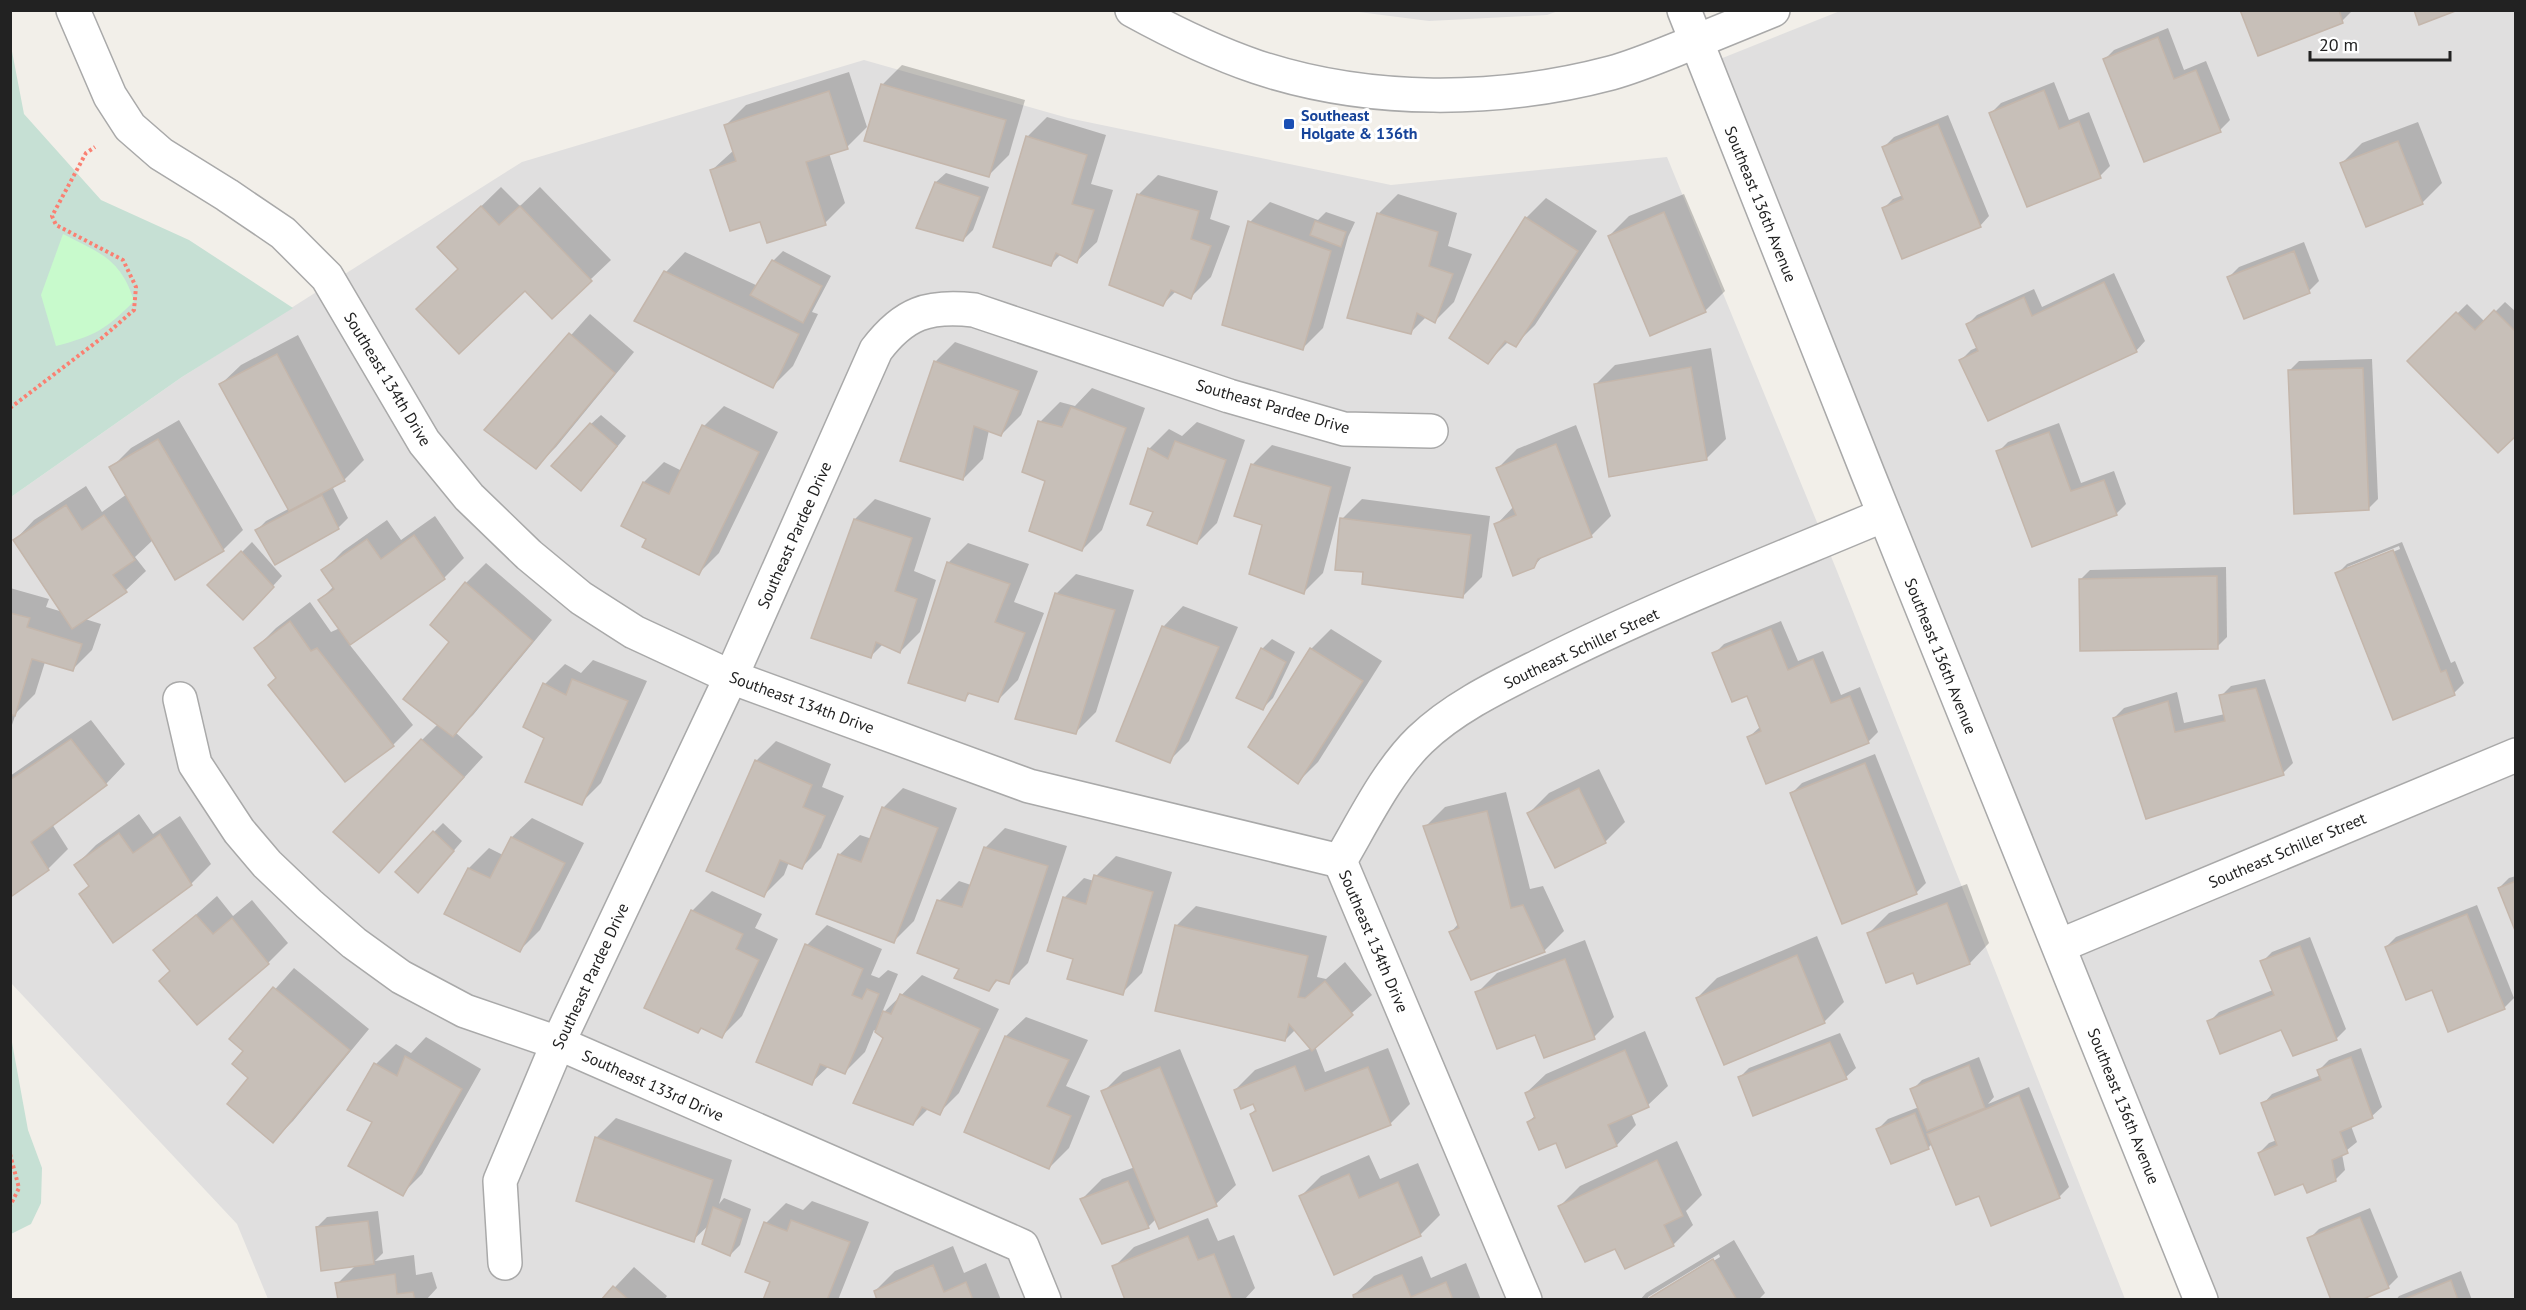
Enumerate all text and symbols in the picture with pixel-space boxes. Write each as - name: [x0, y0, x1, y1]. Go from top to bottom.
- scale bar: [2310, 24, 2450, 62]
- text: 20 m: [2319, 33, 2358, 56]
- place label: Southeast Holgate & 136th: [1301, 105, 1418, 143]
- marker: Southeast Holgate & 136th: [1282, 117, 1296, 131]
- street label: Southeast 136th Avenue: [1721, 123, 1801, 285]
- street label: Southeast 134th Drive: [340, 308, 436, 450]
- street label: Southeast Pardee Drive: [1194, 374, 1352, 438]
- street label: Southeast Pardee Drive: [753, 458, 835, 612]
- street label: Southeast 136th Avenue: [1901, 575, 1981, 737]
- street label: Southeast Schiller Street: [1500, 603, 1662, 693]
- street label: Southeast 134th Drive: [727, 666, 877, 738]
- street label: Southeast Schiller Street: [2205, 808, 2369, 892]
- street label: Southeast 134th Drive: [1335, 867, 1413, 1015]
- street label: Southeast Pardee Drive: [547, 900, 633, 1052]
- street label: Southeast 136th Avenue: [2084, 1025, 2164, 1187]
- street label: Southeast 133rd Drive: [579, 1045, 727, 1125]

